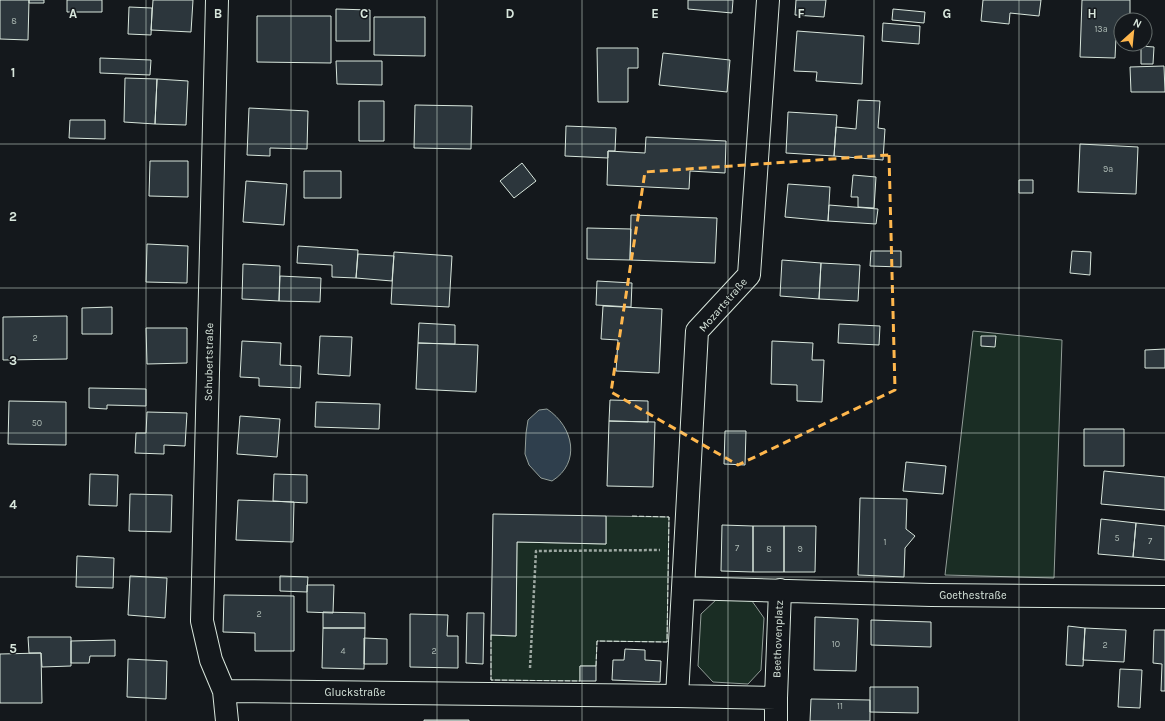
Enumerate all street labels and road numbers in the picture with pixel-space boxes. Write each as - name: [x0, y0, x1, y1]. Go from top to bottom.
- street label: Mozartstraße: [696, 275, 750, 335]
- street label: Schubertstraße: [202, 322, 216, 401]
- street label: Goethestraße: [939, 589, 1007, 602]
- street label: Beethovenplatz: [770, 600, 786, 678]
- street label: Gluckstraße: [324, 686, 386, 699]

